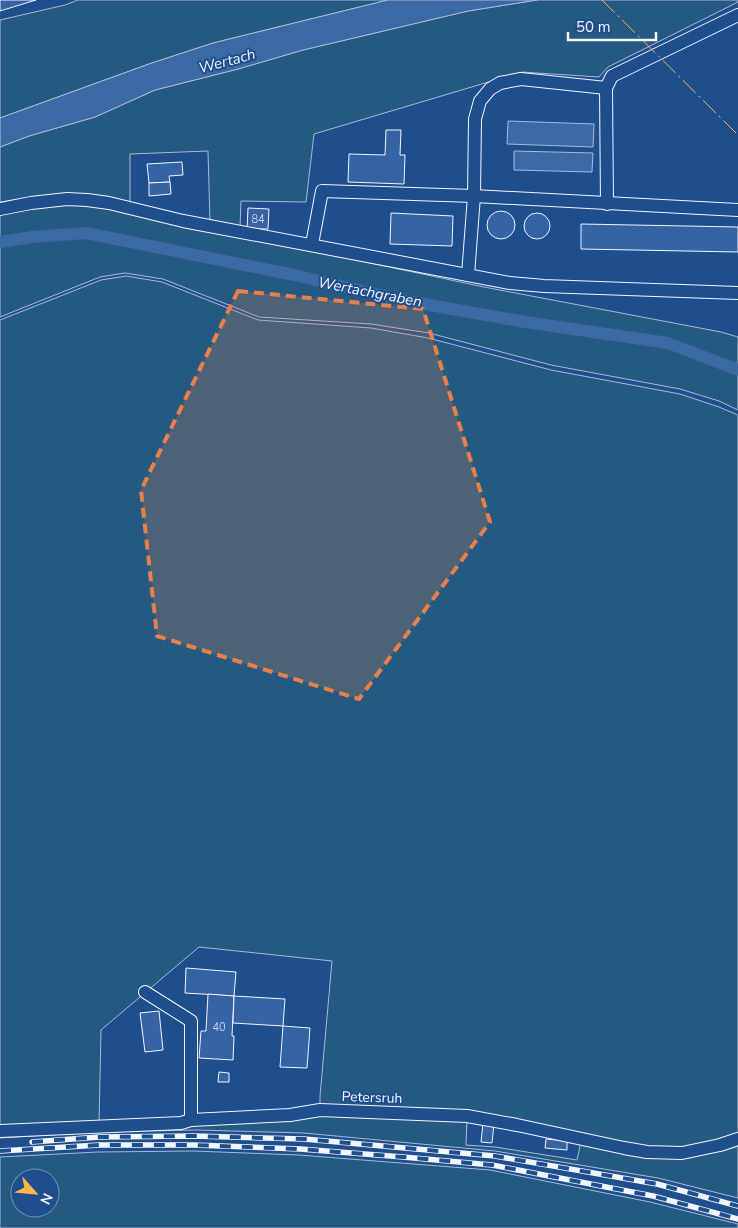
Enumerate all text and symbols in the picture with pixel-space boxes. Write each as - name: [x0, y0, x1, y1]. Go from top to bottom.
- scale bar: [568, 10, 656, 42]
- text: 50 m: [576, 17, 611, 37]
- water label: Wertach: [196, 44, 258, 78]
- house number: 84: [251, 212, 265, 227]
- water label: Wertachgraben: [316, 272, 424, 312]
- house number: 40: [212, 1020, 226, 1035]
- street label: Petersruh: [341, 1087, 403, 1108]
- north arrow: [10, 1168, 60, 1218]
- text: N: [35, 1190, 57, 1208]

